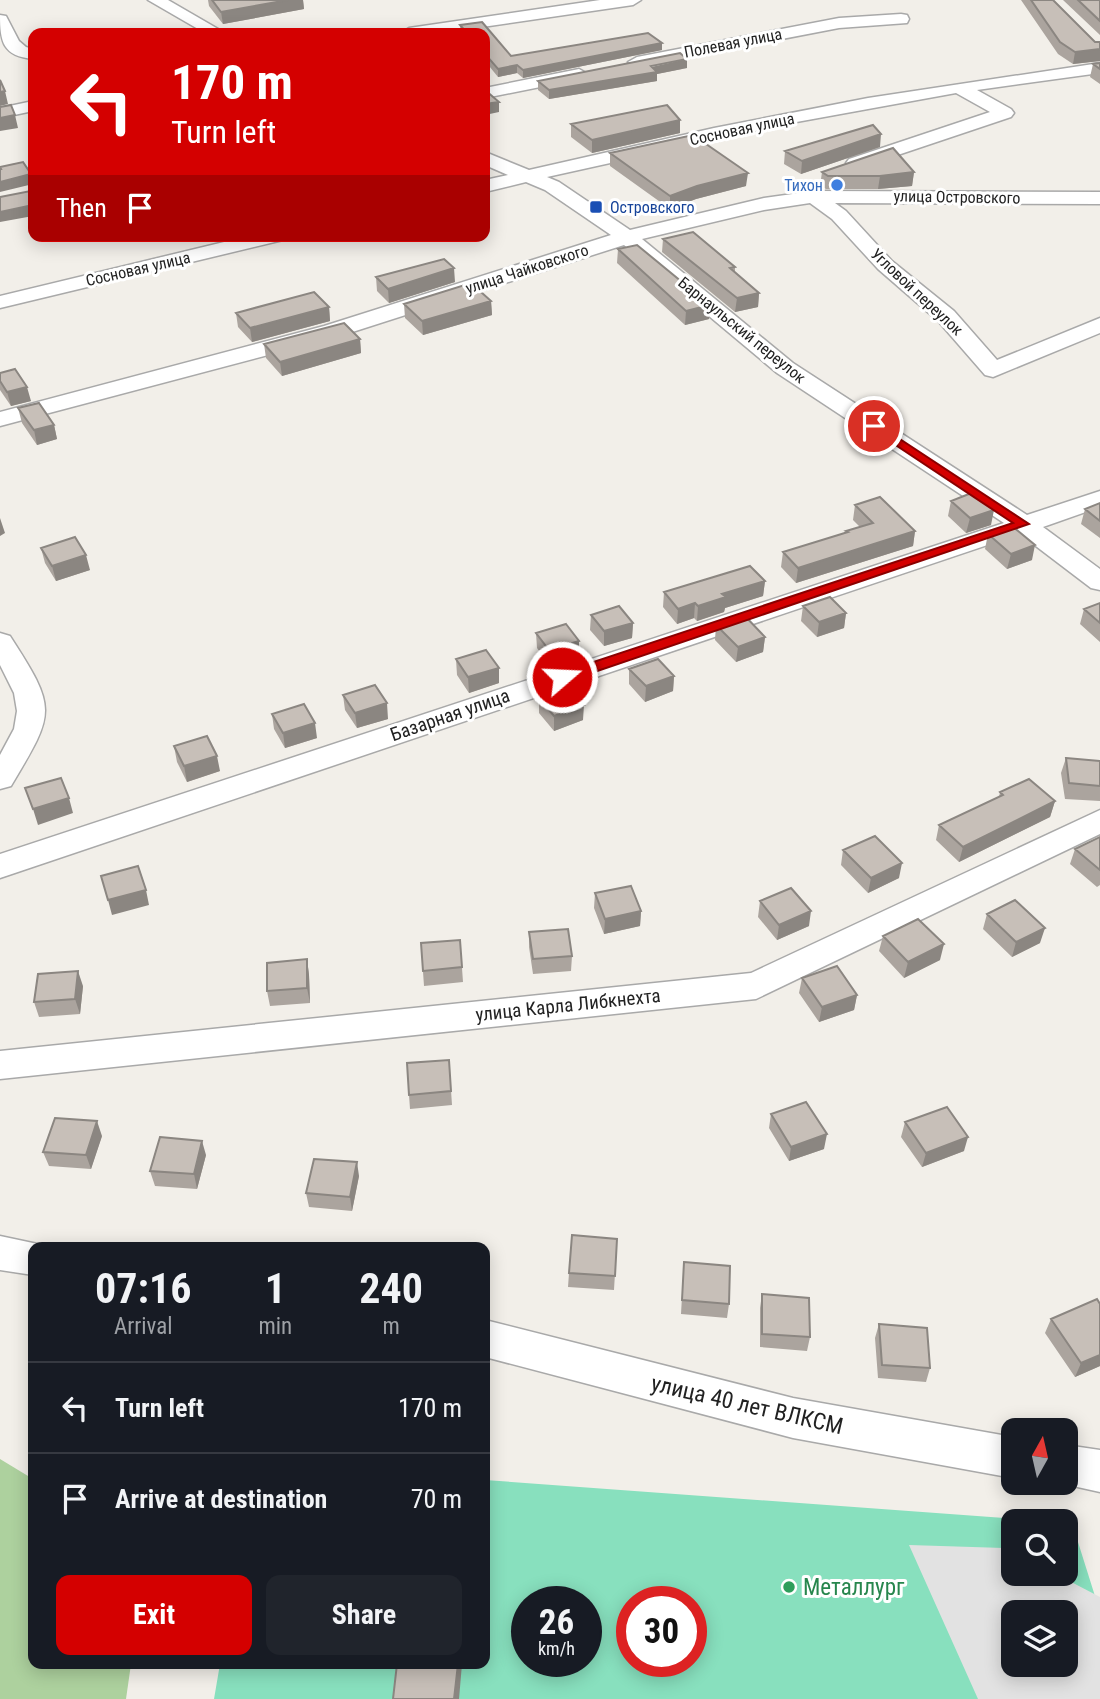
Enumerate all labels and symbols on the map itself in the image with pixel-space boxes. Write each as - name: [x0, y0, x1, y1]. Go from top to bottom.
- street label: Полевая улица: [682, 24, 784, 62]
- street label: Сосновая улица: [688, 109, 796, 149]
- place label: Тихон: [784, 176, 823, 195]
- marker: Тихон: [829, 177, 845, 193]
- street label: улица Островского: [893, 186, 1021, 208]
- place label: Островского: [610, 198, 695, 217]
- marker: Островского: [588, 199, 604, 215]
- street label: улица Чайковского: [463, 240, 591, 298]
- street label: Угловой переулок: [867, 245, 967, 340]
- street label: Сосновая улица: [84, 248, 192, 290]
- street label: Барнаульский переулок: [674, 273, 810, 387]
- pin: [844, 396, 904, 456]
- position arrow: [525, 640, 599, 714]
- street label: Базарная улица: [387, 684, 513, 746]
- street label: улица Карла Либкнехта: [474, 984, 662, 1026]
- street label: улица 40 лет ВЛКСМ: [648, 1370, 846, 1440]
- north arrow: [1001, 1418, 1078, 1494]
- place label: Металлург: [803, 1574, 905, 1601]
- marker: Металлург: [781, 1579, 797, 1595]
- speed limit sign: 30: [616, 1586, 707, 1677]

